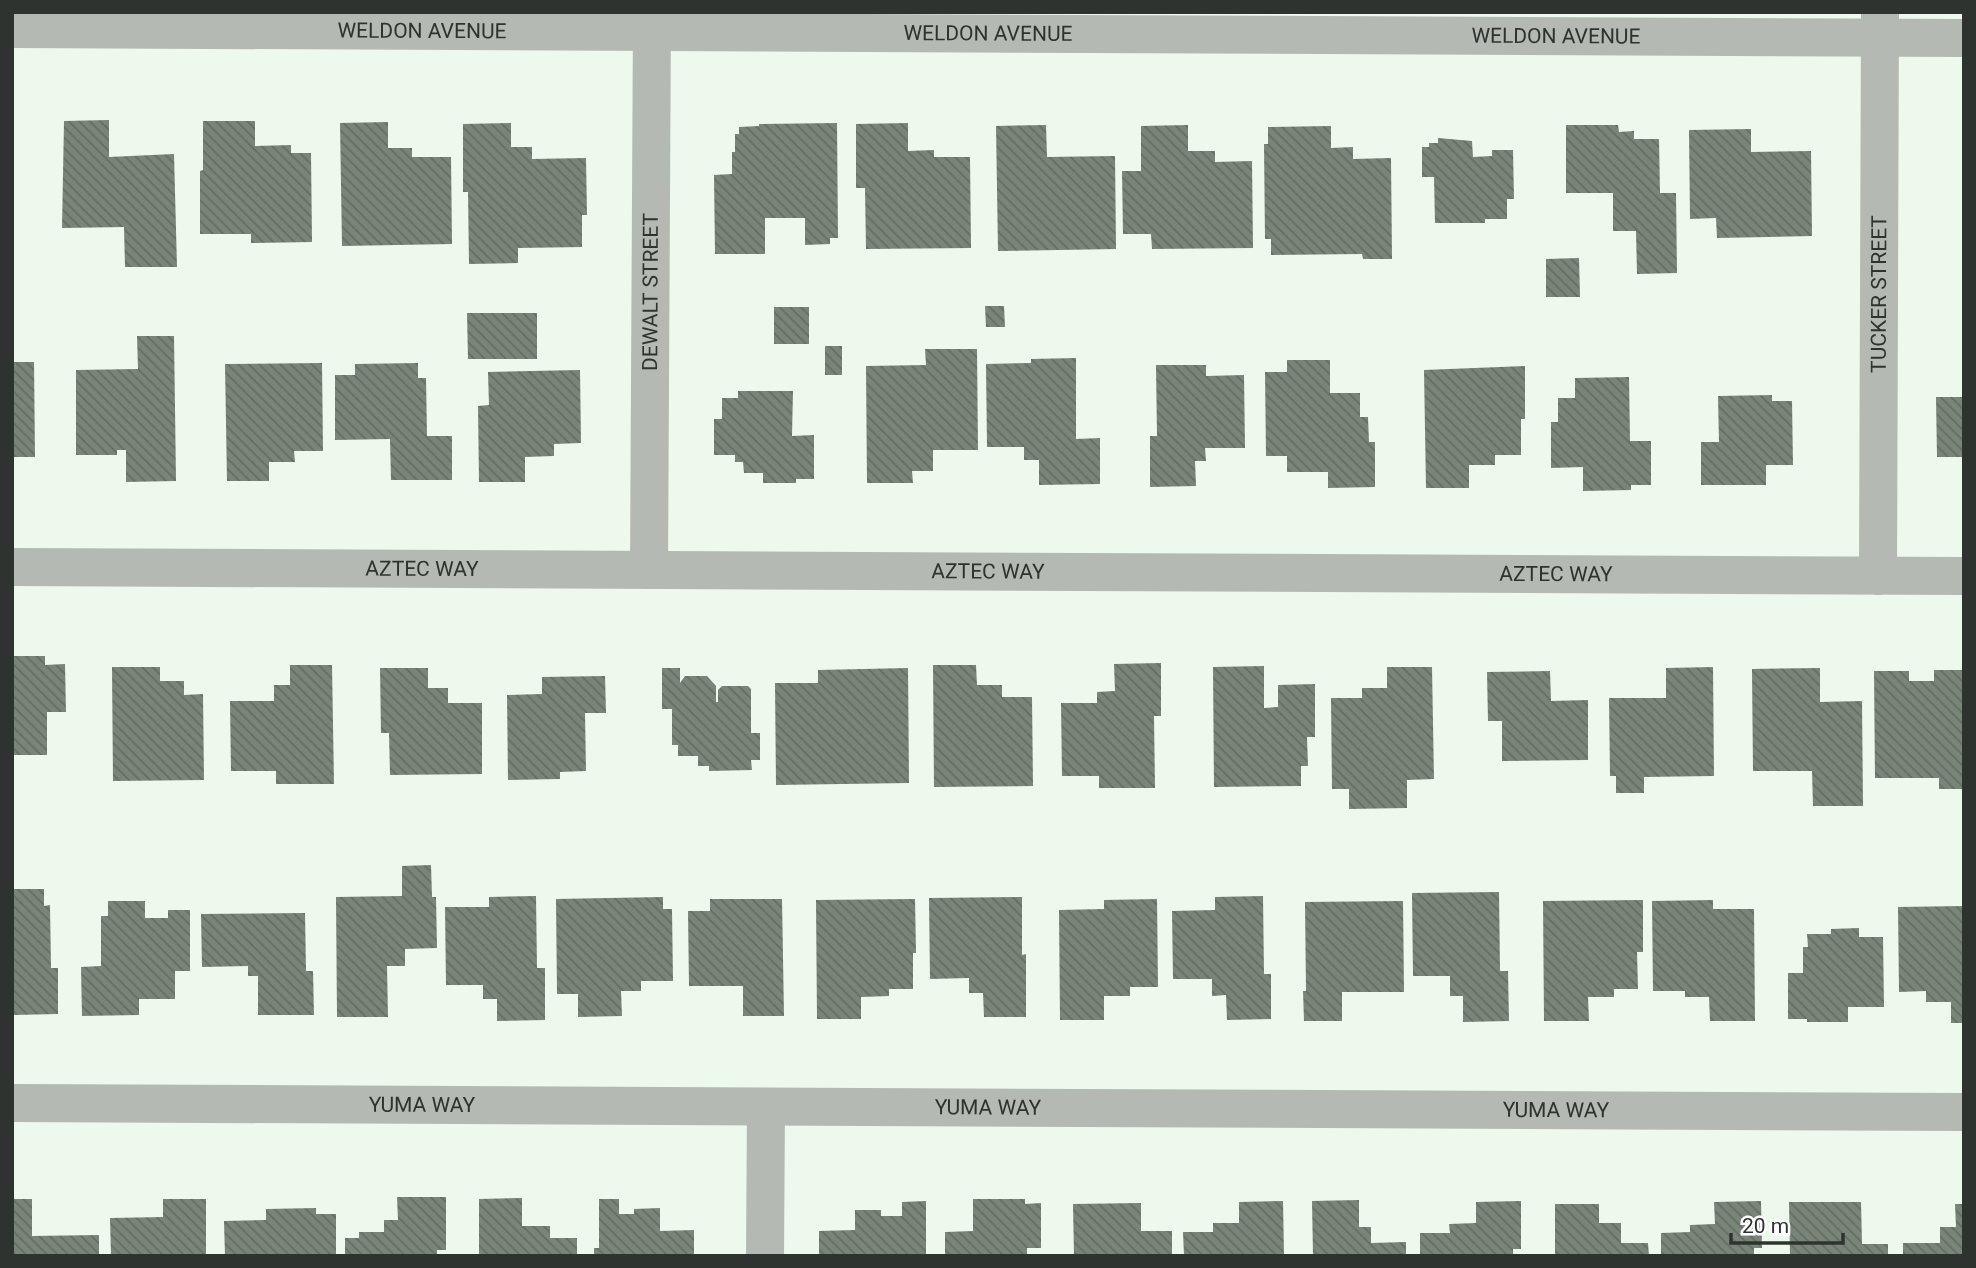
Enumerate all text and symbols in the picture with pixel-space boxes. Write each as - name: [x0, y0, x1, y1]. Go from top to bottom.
- street label: WELDON AVENUE: [337, 19, 507, 43]
- street label: WELDON AVENUE: [903, 21, 1073, 46]
- street label: WELDON AVENUE: [1471, 24, 1641, 49]
- street label: DEWALT STREET: [638, 212, 663, 371]
- street label: TUCKER STREET: [1867, 215, 1891, 373]
- street label: AZTEC WAY: [365, 557, 479, 581]
- street label: AZTEC WAY: [931, 559, 1045, 584]
- street label: AZTEC WAY: [1499, 562, 1613, 586]
- street label: YUMA WAY: [369, 1093, 476, 1117]
- street label: YUMA WAY: [935, 1095, 1042, 1120]
- street label: YUMA WAY: [1503, 1098, 1610, 1122]
- scale bar: [1731, 1202, 1843, 1246]
- text: 20 m: [1742, 1214, 1789, 1238]

